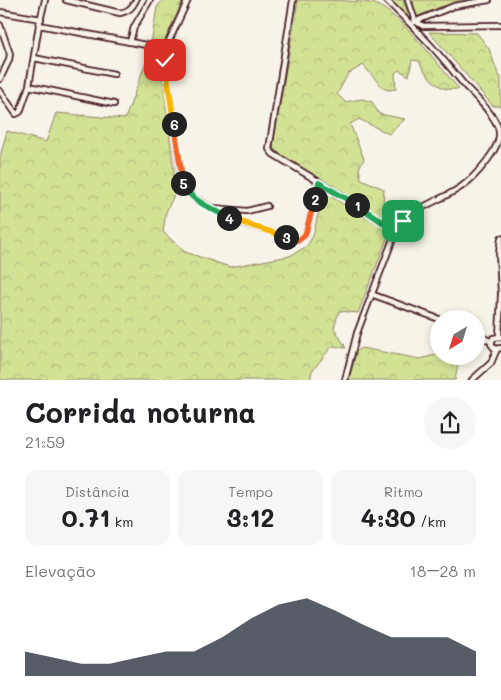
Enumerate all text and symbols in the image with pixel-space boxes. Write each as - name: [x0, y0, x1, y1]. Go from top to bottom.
- pin: [144, 39, 186, 81]
- icon: check: [151, 46, 179, 74]
- pin: 6: [162, 112, 186, 136]
- text: 6: [170, 115, 179, 134]
- pin: 5: [170, 170, 196, 196]
- text: 5: [179, 174, 188, 193]
- pin: 2: [302, 186, 328, 212]
- text: 2: [312, 190, 319, 209]
- pin: 1: [344, 192, 370, 218]
- text: 1: [354, 196, 361, 215]
- pin: [382, 200, 424, 242]
- pin: 4: [216, 206, 242, 230]
- icon: arrive: [389, 207, 417, 235]
- text: 4: [225, 209, 234, 228]
- pin: 3: [274, 224, 298, 250]
- text: 3: [282, 228, 291, 247]
- north arrow: [430, 310, 485, 365]
- map controls: [430, 310, 485, 365]
- text: Corrida noturna: [25, 394, 256, 430]
- button: share: [424, 397, 476, 449]
- text: 21:59: [25, 431, 65, 452]
- text: Distância: [65, 482, 130, 501]
- text: Tempo: [228, 482, 273, 501]
- text: Ritmo: [384, 482, 423, 501]
- text: 0.71: [62, 501, 110, 533]
- text: 3:12: [227, 501, 274, 533]
- text: 4:30: [361, 501, 416, 533]
- text: km: [110, 512, 133, 531]
- text: /km: [416, 512, 446, 531]
- text: Elevação: [25, 560, 95, 581]
- text: 18–28 m: [410, 560, 476, 581]

